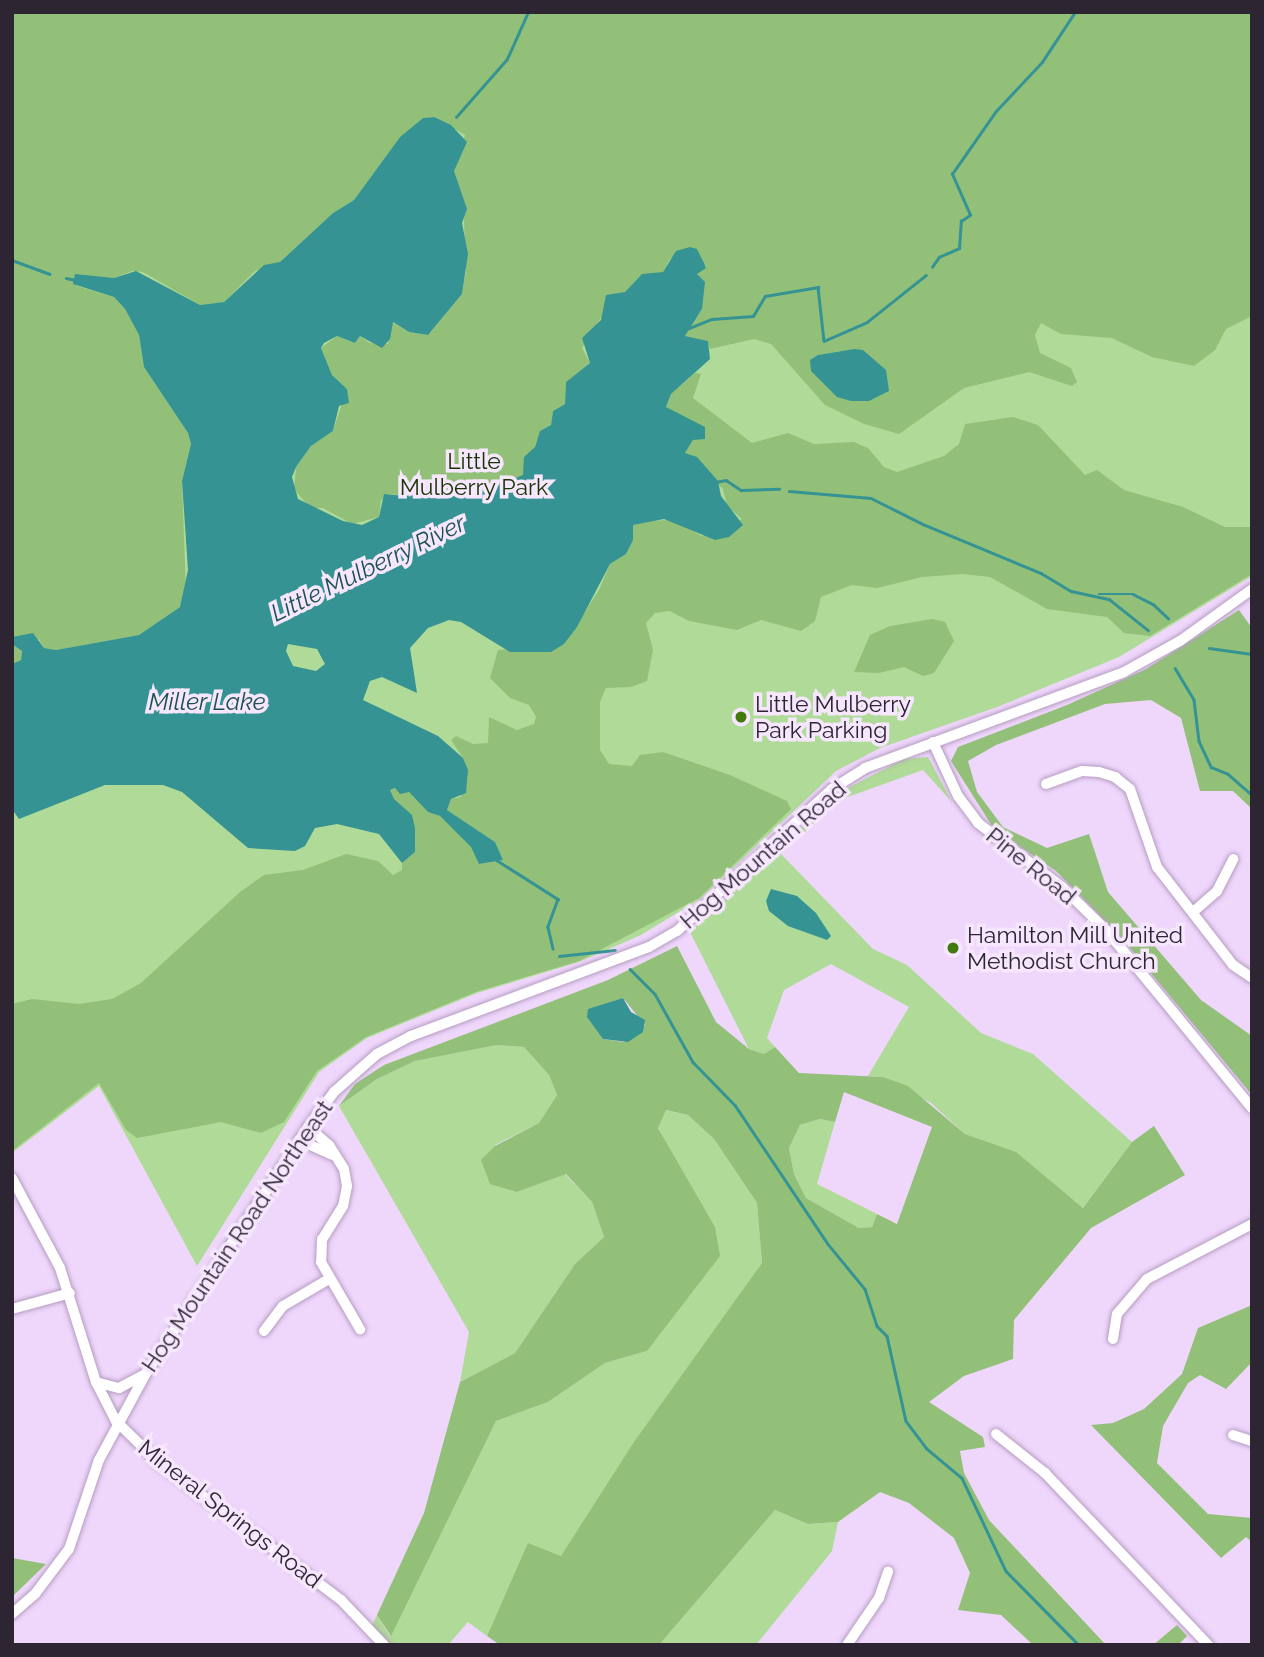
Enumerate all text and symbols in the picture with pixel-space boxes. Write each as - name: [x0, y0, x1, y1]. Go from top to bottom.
- park label: Little Mulberry Park: [399, 447, 549, 501]
- water label: Little Mulberry River: [266, 508, 470, 628]
- water label: Miller Lake: [148, 688, 266, 716]
- place label: Little Mulberry Park Parking: [755, 690, 911, 744]
- marker: Little Mulberry Park Parking: [733, 709, 749, 725]
- street label: Hog Mountain Road: [674, 775, 852, 935]
- street label: Pine Road: [981, 822, 1081, 910]
- place label: Hamilton Mill United Methodist Church: [967, 921, 1184, 975]
- marker: Hamilton Mill United Methodist Church: [945, 940, 961, 956]
- street label: Hog Mountain Road Northeast: [136, 1095, 338, 1377]
- street label: Mineral Springs Road: [133, 1434, 327, 1594]

